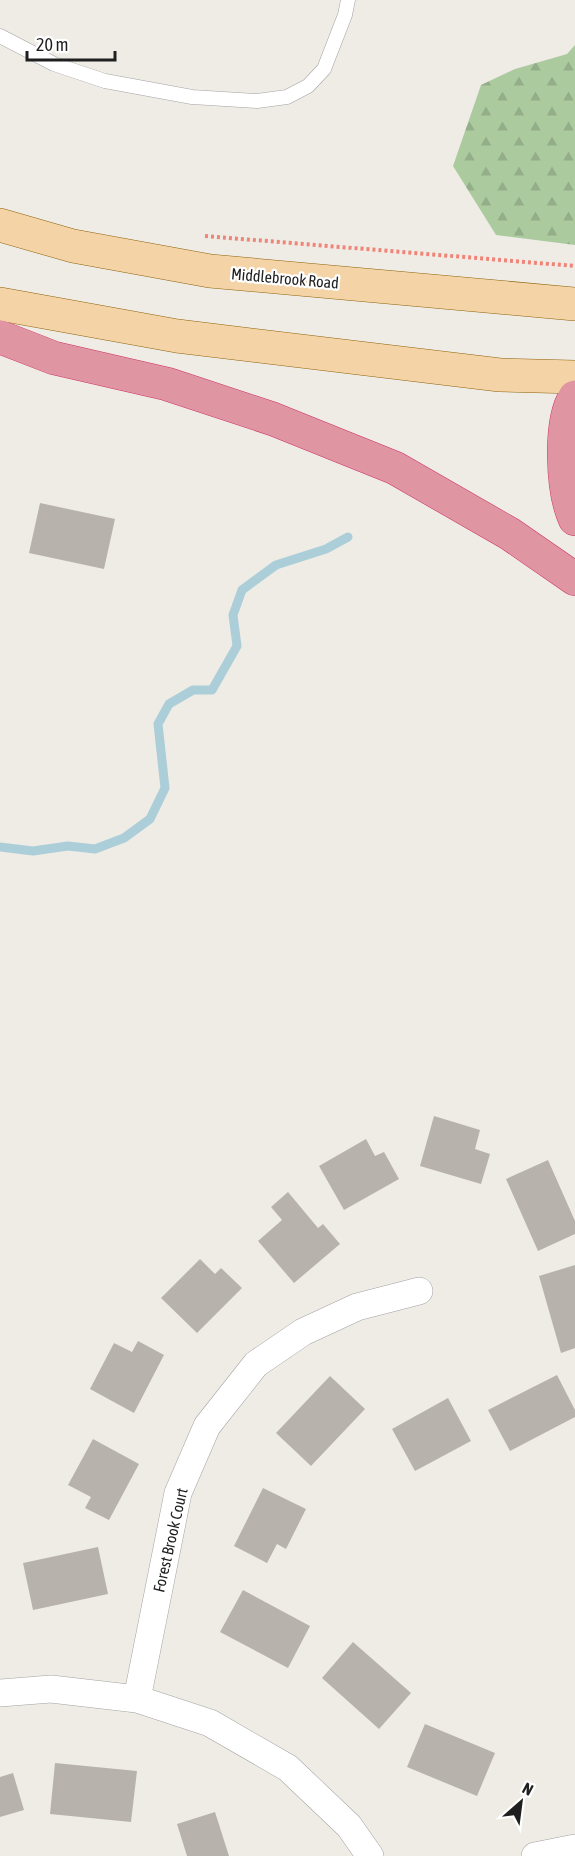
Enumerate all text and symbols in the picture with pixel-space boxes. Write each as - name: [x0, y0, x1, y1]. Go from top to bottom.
- scale bar: [27, 24, 116, 62]
- text: 20 m: [36, 34, 68, 55]
- street label: Middlebrook Road: [230, 264, 340, 292]
- street label: Forest Brook Court: [149, 1486, 191, 1594]
- north arrow: [491, 1772, 551, 1832]
- text: N: [520, 1779, 536, 1799]

